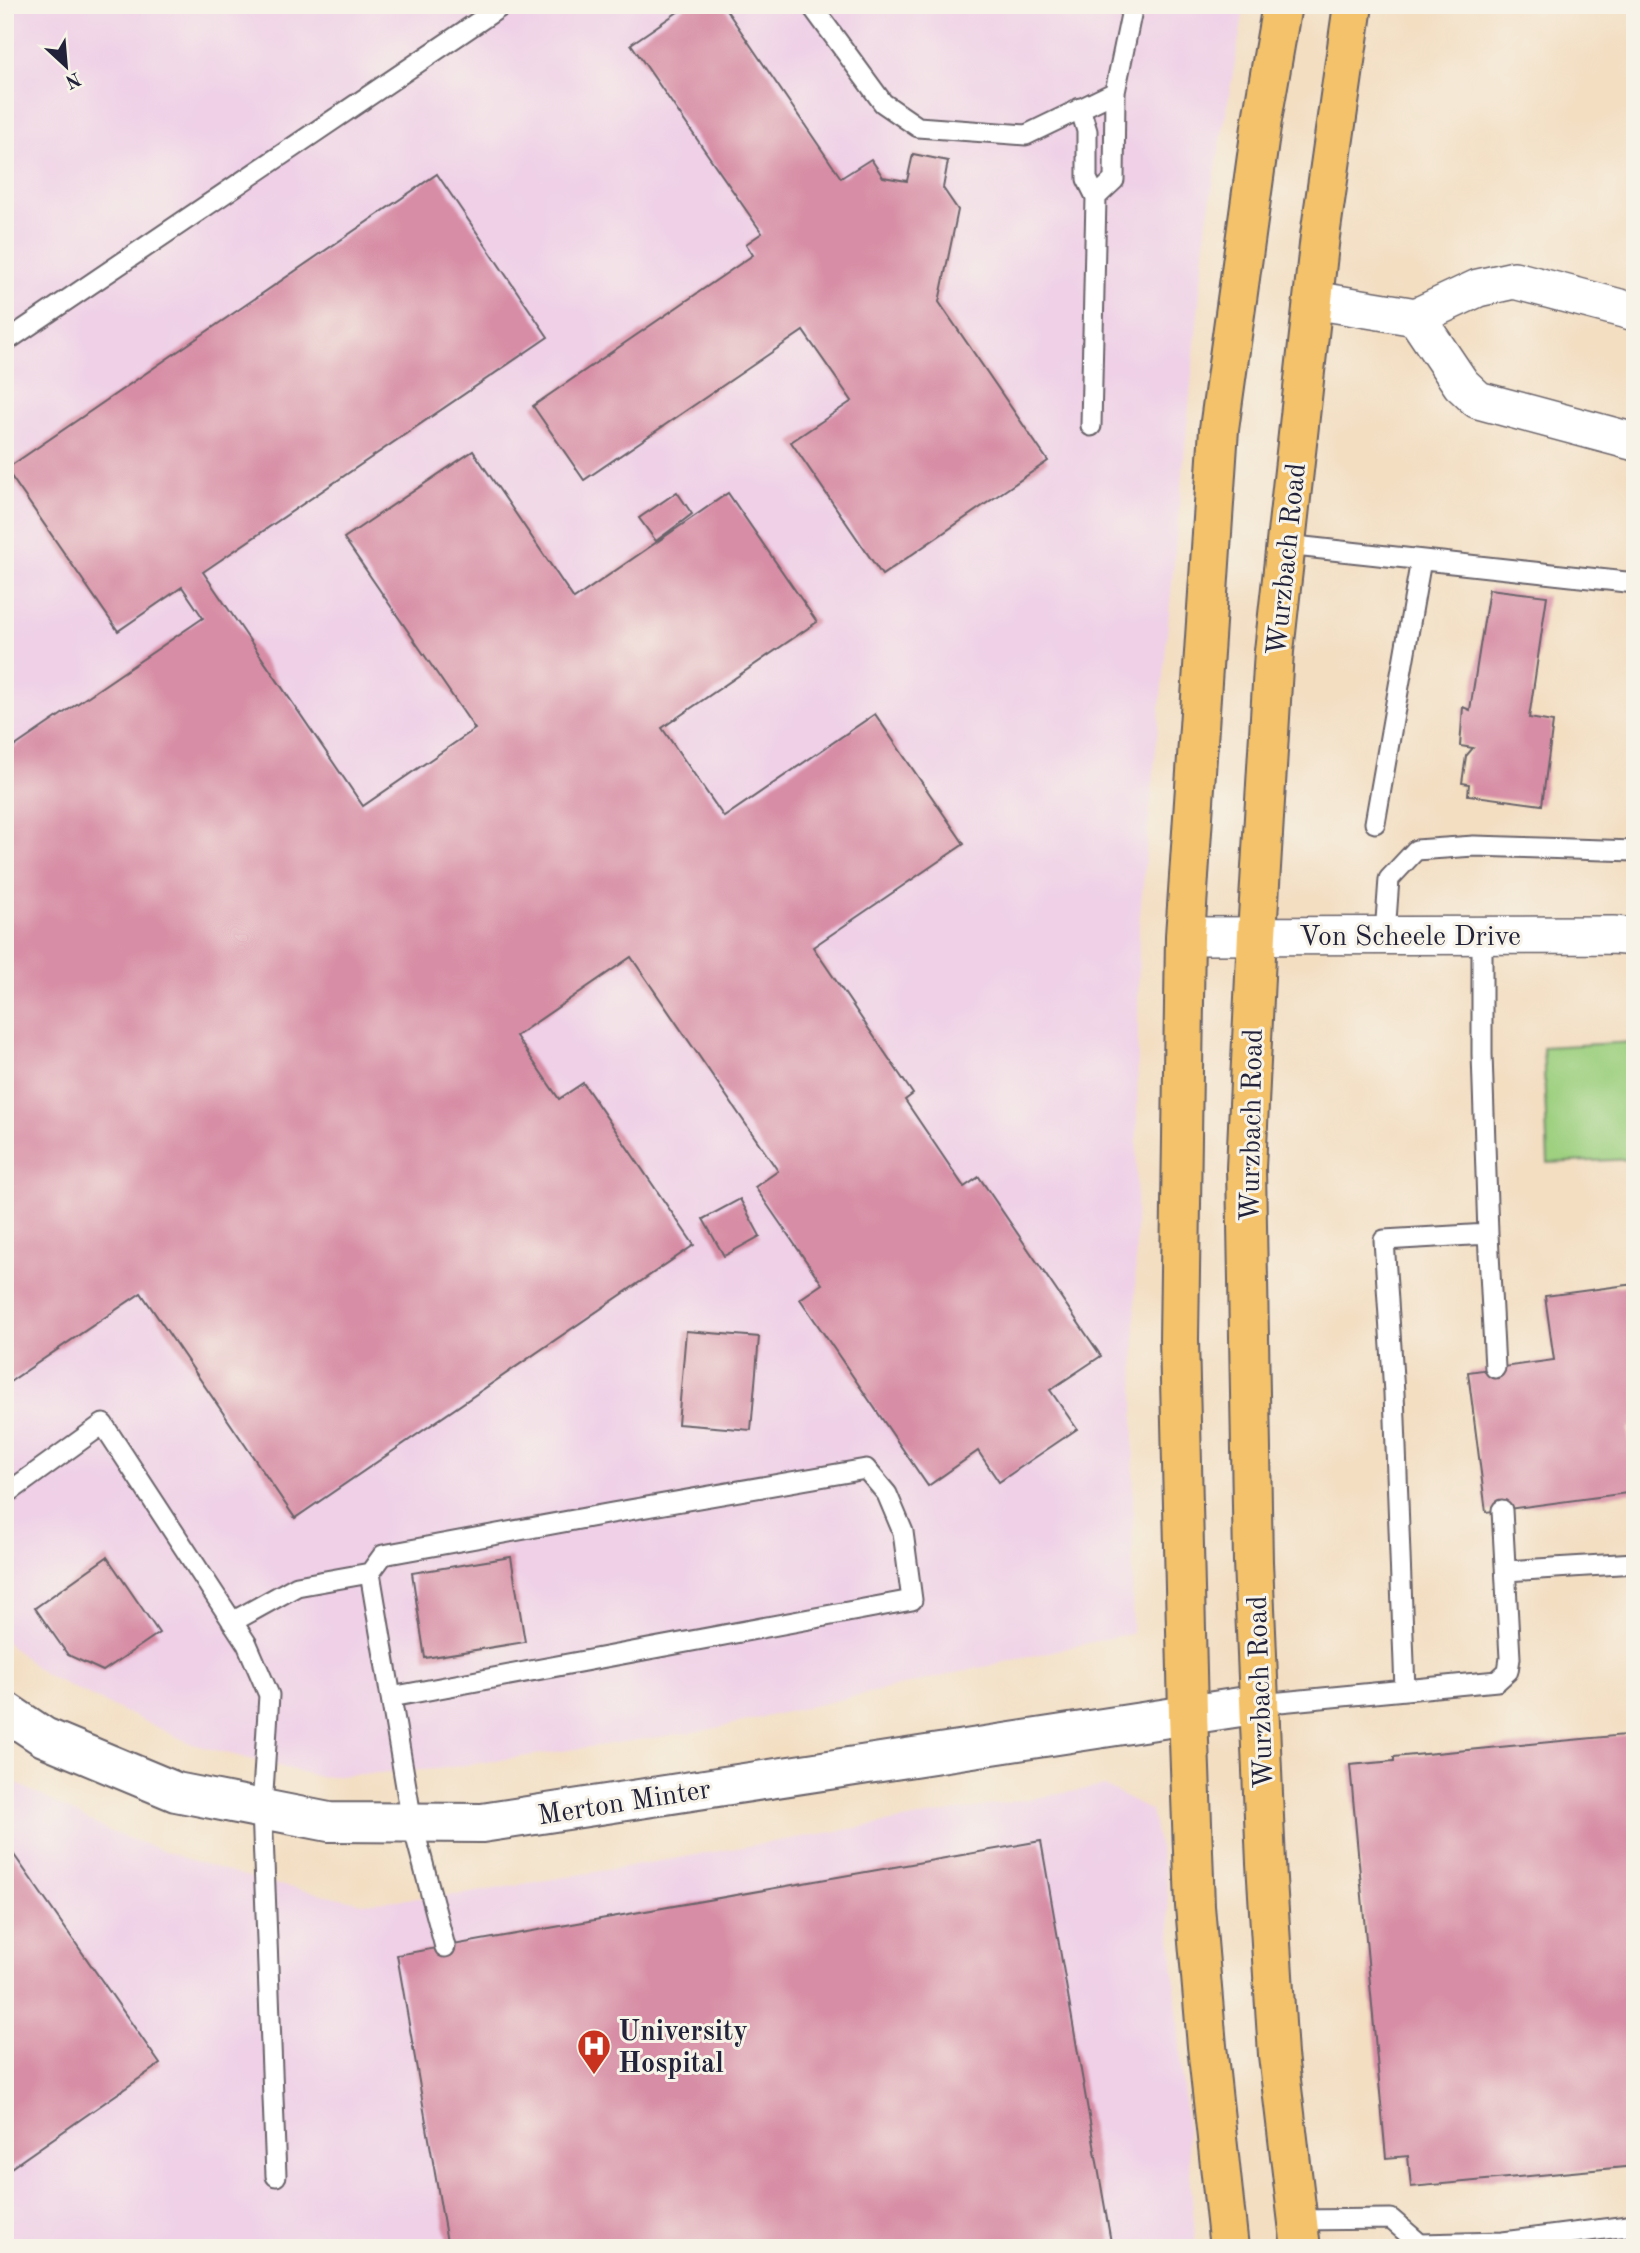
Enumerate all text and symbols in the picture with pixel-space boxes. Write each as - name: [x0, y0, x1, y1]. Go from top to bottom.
- north arrow: [32, 32, 102, 102]
- text: N: [61, 67, 83, 91]
- street label: Wurzbach Road: [1264, 462, 1312, 657]
- street label: Von Scheele Drive: [1299, 924, 1521, 952]
- street label: Wurzbach Road: [1237, 1028, 1269, 1222]
- street label: Wurzbach Road: [1245, 1595, 1279, 1789]
- street label: Merton Minter: [536, 1776, 713, 1831]
- place label: University Hospital: [618, 2019, 748, 2079]
- hospital icon: University Hospital: [575, 2027, 613, 2076]

